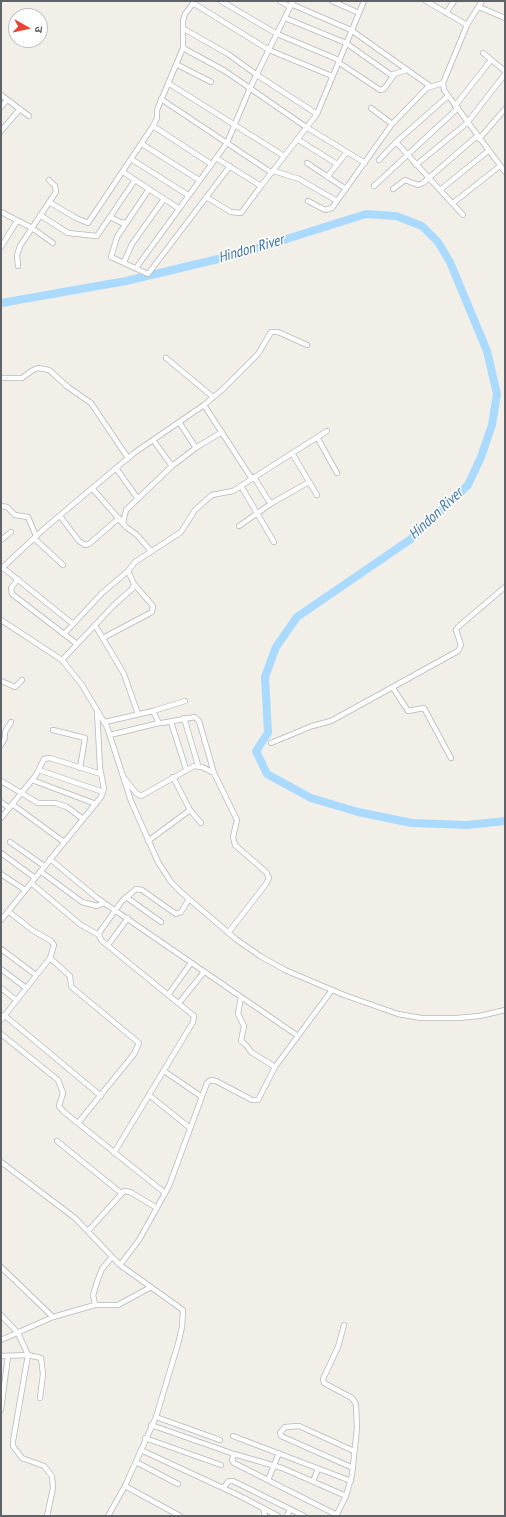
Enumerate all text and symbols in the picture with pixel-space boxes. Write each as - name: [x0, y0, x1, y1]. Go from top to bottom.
- north arrow: [8, 8, 48, 48]
- text: उ: [32, 25, 46, 34]
- water label: Hindon River: [216, 231, 286, 267]
- water label: Hindon River: [405, 485, 467, 543]

